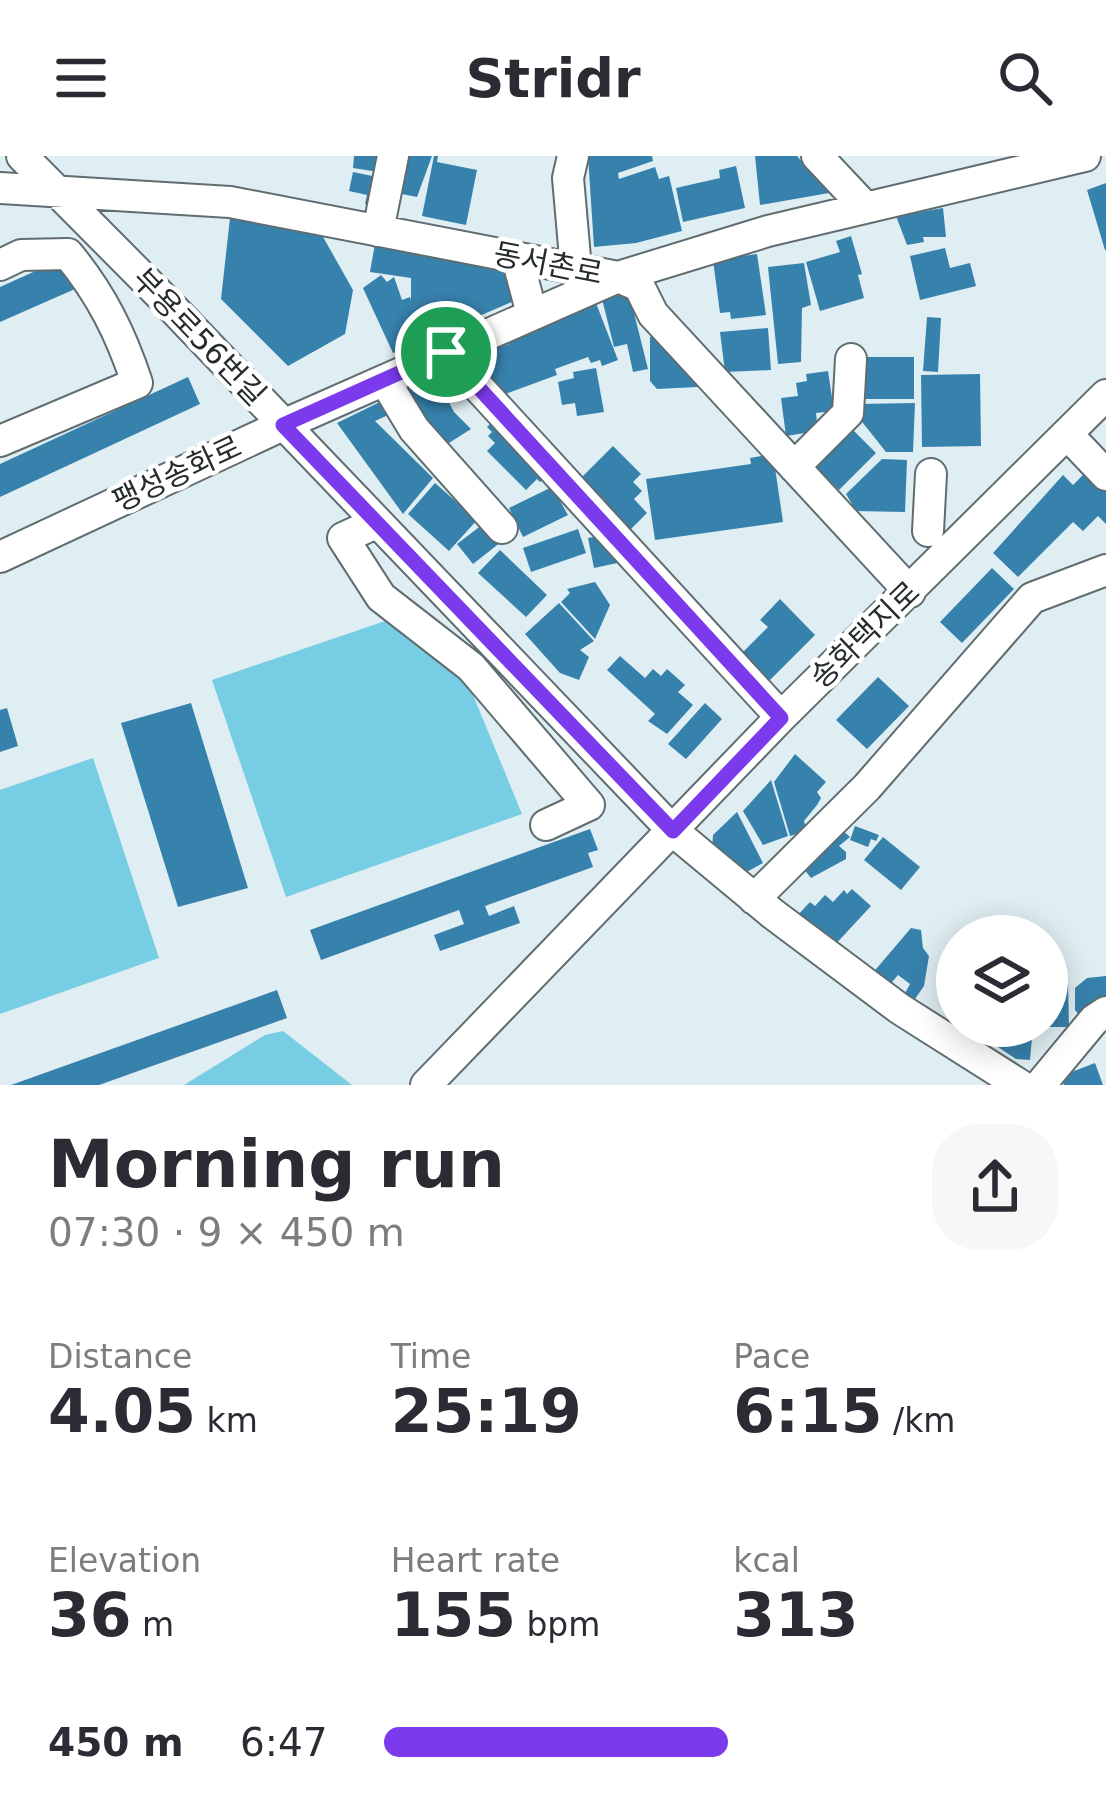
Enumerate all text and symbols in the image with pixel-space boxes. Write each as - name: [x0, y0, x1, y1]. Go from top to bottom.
- icon: menu: [48, 45, 114, 111]
- icon: search: [992, 45, 1058, 111]
- text: Stridr: [465, 47, 641, 110]
- street label: 동서촌로: [491, 236, 606, 291]
- street label: 부용로56번길: [126, 261, 273, 412]
- pin: [395, 301, 497, 403]
- icon: arrive: [413, 319, 479, 385]
- street label: 팽성송화로: [107, 429, 247, 519]
- street label: 송화택지로: [803, 574, 926, 695]
- map controls: [936, 915, 1068, 1047]
- button: layers: [936, 915, 1068, 1047]
- button: share: [932, 1124, 1058, 1250]
- text: Morning run: [48, 1126, 505, 1203]
- text: 07:30 · 9 × 450 m: [48, 1210, 405, 1255]
- text: Distance: [48, 1337, 192, 1376]
- text: Time: [391, 1337, 471, 1376]
- text: Pace: [733, 1337, 810, 1376]
- text: 4.05: [48, 1376, 196, 1446]
- text: 25:19: [391, 1376, 582, 1446]
- text: 6:15: [733, 1376, 883, 1446]
- text: km: [196, 1401, 258, 1440]
- text: /km: [883, 1401, 955, 1440]
- text: Elevation: [48, 1541, 201, 1580]
- text: Heart rate: [391, 1541, 560, 1580]
- text: kcal: [733, 1541, 800, 1580]
- text: 36: [48, 1580, 132, 1650]
- text: 155: [391, 1580, 516, 1650]
- text: 313: [733, 1580, 859, 1650]
- text: m: [132, 1605, 174, 1644]
- text: bpm: [516, 1605, 600, 1644]
- text: 450 m: [48, 1720, 184, 1765]
- text: 6:47: [240, 1720, 328, 1765]

